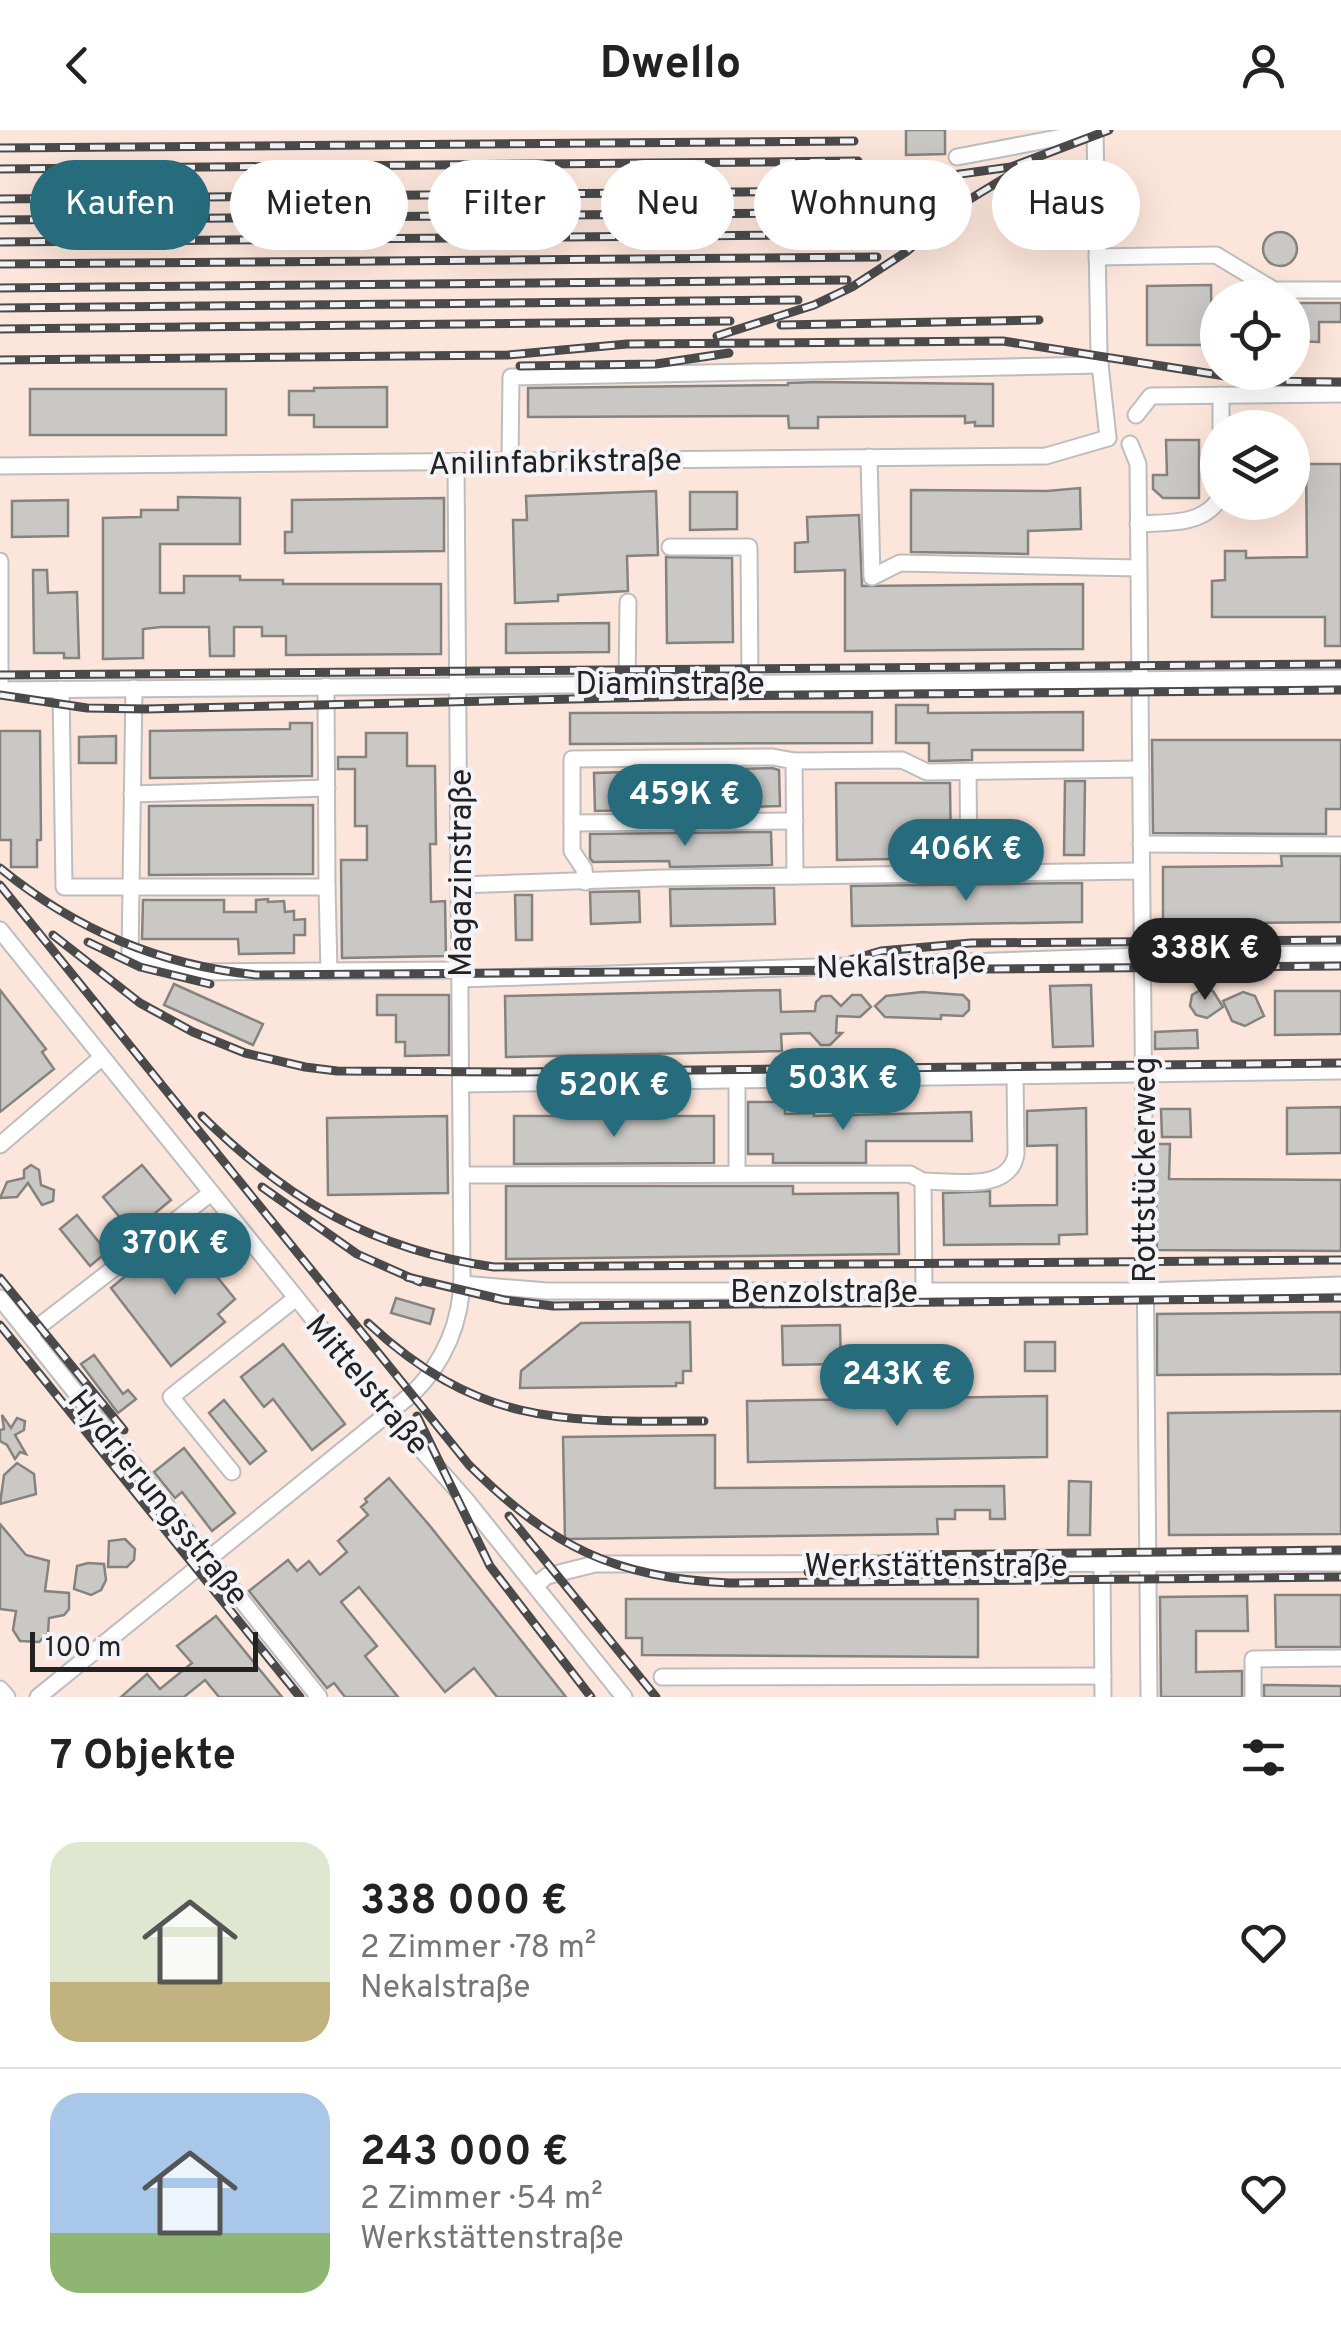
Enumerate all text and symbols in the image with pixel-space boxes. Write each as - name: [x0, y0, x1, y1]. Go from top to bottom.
- text: Dwello: [600, 37, 741, 94]
- icon: back: [50, 38, 105, 93]
- icon: person: [1236, 38, 1291, 93]
- chip: Kaufen: [30, 160, 210, 250]
- chip: Mieten: [230, 160, 408, 250]
- chip: Filter: [428, 160, 581, 250]
- chip: Neu: [601, 160, 734, 250]
- chip: Wohnung: [754, 160, 972, 250]
- chip: Haus: [992, 160, 1140, 250]
- map controls: [1200, 280, 1310, 520]
- button: locate: [1200, 280, 1310, 390]
- button: layers: [1200, 410, 1310, 520]
- street label: Anilinfabrikstraße: [428, 442, 682, 486]
- street label: Diaminstraße: [575, 666, 765, 706]
- pin: 459K €: [604, 764, 766, 849]
- street label: Magazinstraße: [443, 769, 483, 977]
- text: 459K €: [630, 776, 740, 816]
- pin: 406K €: [885, 819, 1047, 904]
- text: 406K €: [910, 831, 1022, 871]
- pin: 338K €: [1124, 918, 1286, 1003]
- text: 338K €: [1150, 930, 1260, 970]
- street label: Nekalstraße: [815, 944, 987, 990]
- pin: 503K €: [762, 1048, 924, 1133]
- pin: 520K €: [533, 1055, 695, 1140]
- street label: Rottstückerweg: [1127, 1057, 1167, 1283]
- text: 503K €: [788, 1060, 898, 1100]
- text: 520K €: [558, 1067, 670, 1107]
- pin: 370K €: [94, 1213, 256, 1298]
- text: 370K €: [121, 1225, 229, 1265]
- street label: Benzolstraße: [730, 1274, 918, 1314]
- street label: Mittelstraße: [295, 1307, 436, 1465]
- pin: 243K €: [816, 1344, 978, 1429]
- text: 243K €: [842, 1356, 952, 1396]
- street label: Hydrierungsstraße: [57, 1383, 256, 1615]
- street label: Werkstättenstraße: [804, 1548, 1068, 1588]
- scale bar: [30, 1627, 258, 1672]
- text: 100 m: [45, 1631, 121, 1667]
- icon: filters: [1236, 1730, 1291, 1785]
- text: 7 Objekte: [50, 1731, 236, 1784]
- text: 338 000 €: [360, 1876, 568, 1929]
- icon: home: [130, 1882, 250, 2002]
- icon: heart: [1236, 1915, 1291, 1970]
- text: 2 Zimmer · 78 m²: [360, 1929, 596, 1969]
- text: Nekalstraße: [360, 1969, 530, 2009]
- text: 243 000 €: [360, 2127, 569, 2180]
- icon: home: [130, 2133, 250, 2253]
- icon: heart: [1236, 2166, 1291, 2221]
- text: 2 Zimmer · 54 m²: [360, 2180, 603, 2220]
- text: Werkstättenstraße: [360, 2220, 624, 2260]

